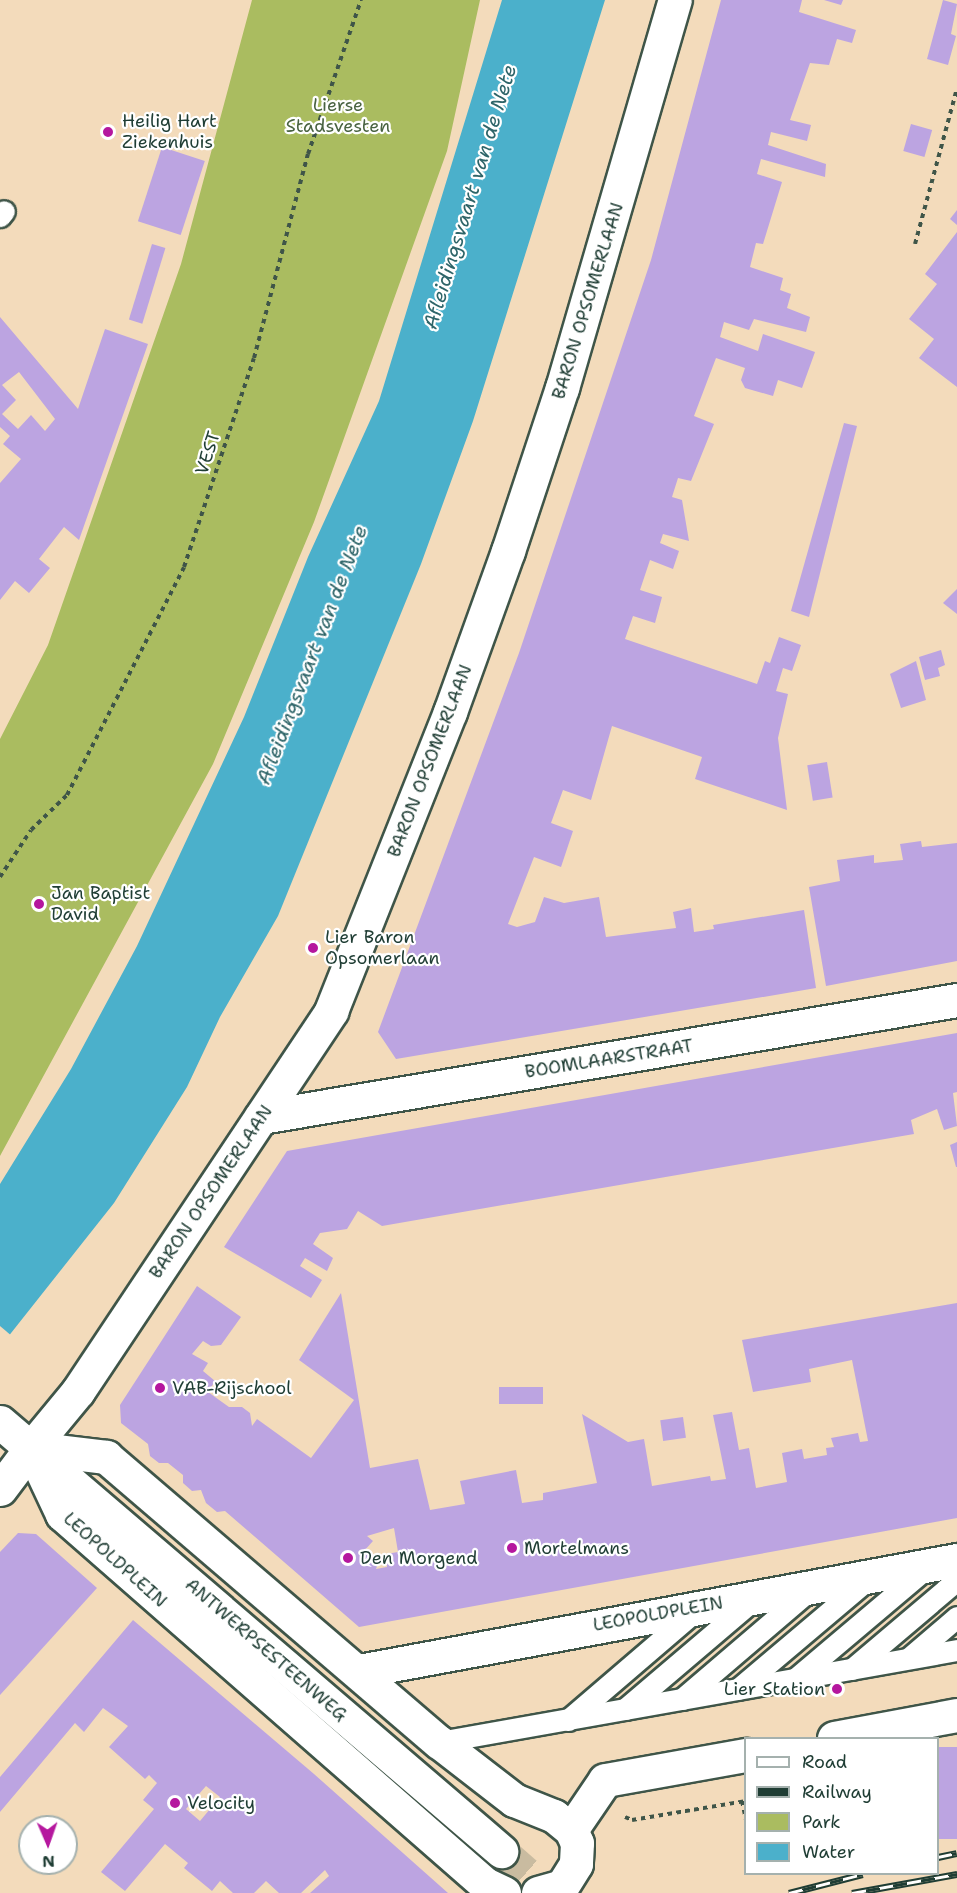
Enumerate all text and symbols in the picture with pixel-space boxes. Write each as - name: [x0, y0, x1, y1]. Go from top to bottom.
- water label: Afleidingsvaart van de Nete: [418, 62, 522, 332]
- park label: Lierse Stadsvesten: [286, 95, 390, 138]
- place label: Heilig Hart Ziekenhuis: [122, 111, 217, 154]
- marker: Heilig Hart Ziekenhuis: [99, 123, 117, 141]
- street label: BARON OPSOMERLAAN: [548, 200, 628, 402]
- street label: VEST: [191, 429, 225, 477]
- water label: Afleidingsvaart van de Nete: [251, 522, 373, 788]
- street label: BARON OPSOMERLAAN: [383, 662, 477, 860]
- place label: Jan Baptist David: [51, 883, 150, 926]
- marker: Jan Baptist David: [32, 897, 46, 911]
- place label: Lier Baron Opsomerlaan: [325, 927, 439, 970]
- marker: Lier Baron Opsomerlaan: [306, 941, 320, 955]
- street label: BOOMLAARSTRAAT: [523, 1035, 695, 1083]
- street label: BARON OPSOMERLAAN: [145, 1101, 277, 1283]
- place label: VAB-Rijschool: [172, 1377, 292, 1399]
- marker: VAB-Rijschool: [153, 1381, 167, 1395]
- street label: LEOPOLDPLEIN: [59, 1508, 171, 1612]
- place label: Mortelmans: [524, 1537, 629, 1559]
- marker: Mortelmans: [505, 1541, 519, 1555]
- place label: Den Morgend: [360, 1547, 478, 1569]
- marker: Den Morgend: [341, 1551, 355, 1565]
- street label: ANTWERPSESTEENWEG: [181, 1574, 351, 1726]
- street label: LEOPOLDPLEIN: [591, 1592, 725, 1636]
- place label: Lier Station: [724, 1678, 825, 1700]
- marker: Lier Station: [830, 1682, 844, 1696]
- legend: [744, 1737, 939, 1875]
- text: Road: [802, 1750, 847, 1774]
- text: Railway: [802, 1780, 872, 1804]
- place label: Velocity: [187, 1792, 255, 1814]
- marker: Velocity: [168, 1796, 182, 1810]
- text: Park: [802, 1810, 841, 1834]
- north arrow: [18, 1815, 78, 1875]
- text: Water: [802, 1840, 855, 1864]
- text: N: [42, 1851, 55, 1872]

